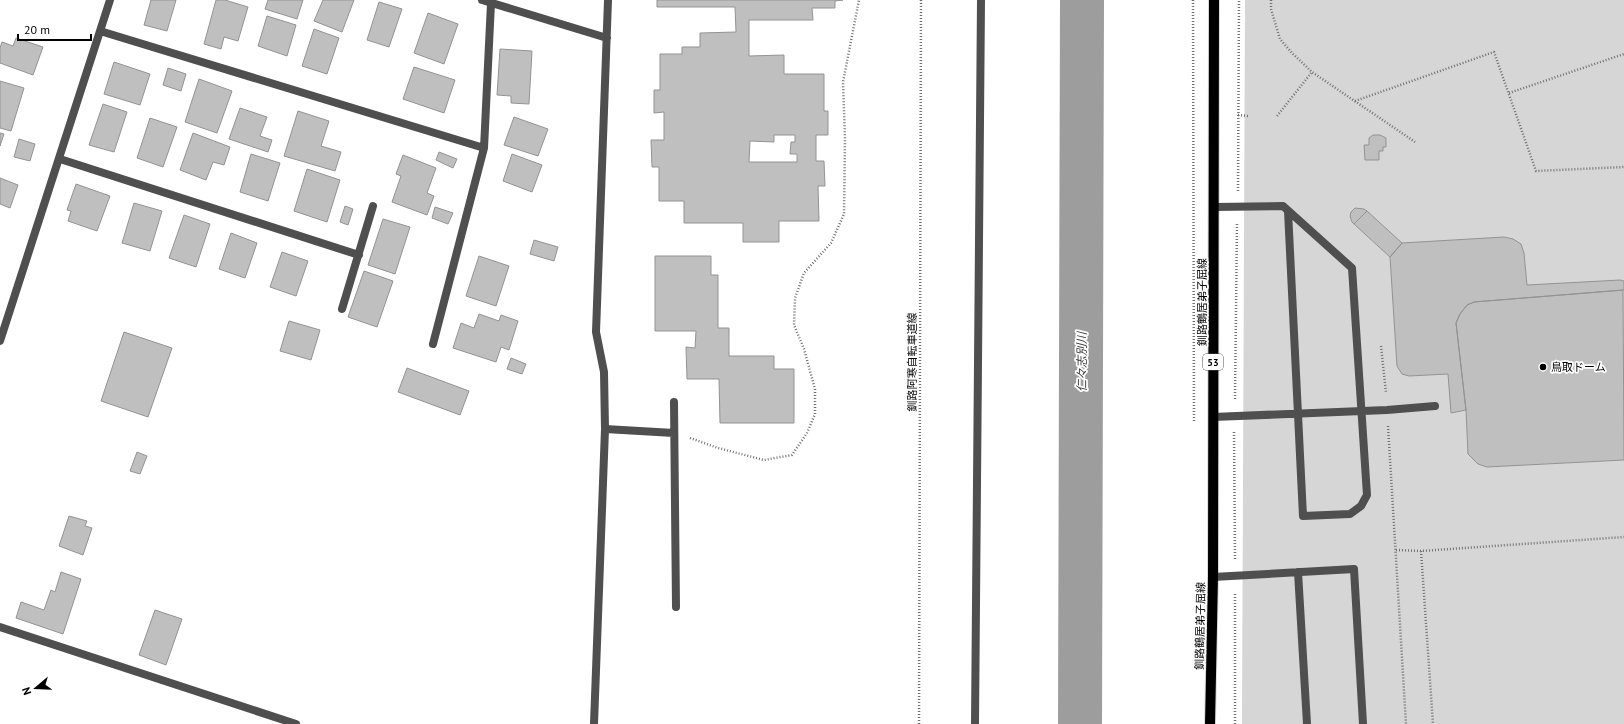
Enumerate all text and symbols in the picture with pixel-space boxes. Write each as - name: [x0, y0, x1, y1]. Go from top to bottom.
- scale bar: [18, 16, 91, 42]
- text: 20 m: [24, 22, 50, 37]
- street label: 釧路鶴居弟子屈線: [1195, 258, 1209, 346]
- street label: 釧路阿寒自転車道線: [905, 313, 919, 412]
- water label: 仁々志別川: [1074, 330, 1089, 392]
- road number: 53: [1203, 354, 1223, 370]
- place label: 鳥取ドーム: [1551, 360, 1606, 374]
- marker: 鳥取ドーム: [1538, 362, 1548, 372]
- street label: 釧路鶴居弟子屈線: [1192, 582, 1208, 670]
- north arrow: [16, 668, 56, 708]
- text: N: [19, 686, 34, 697]

